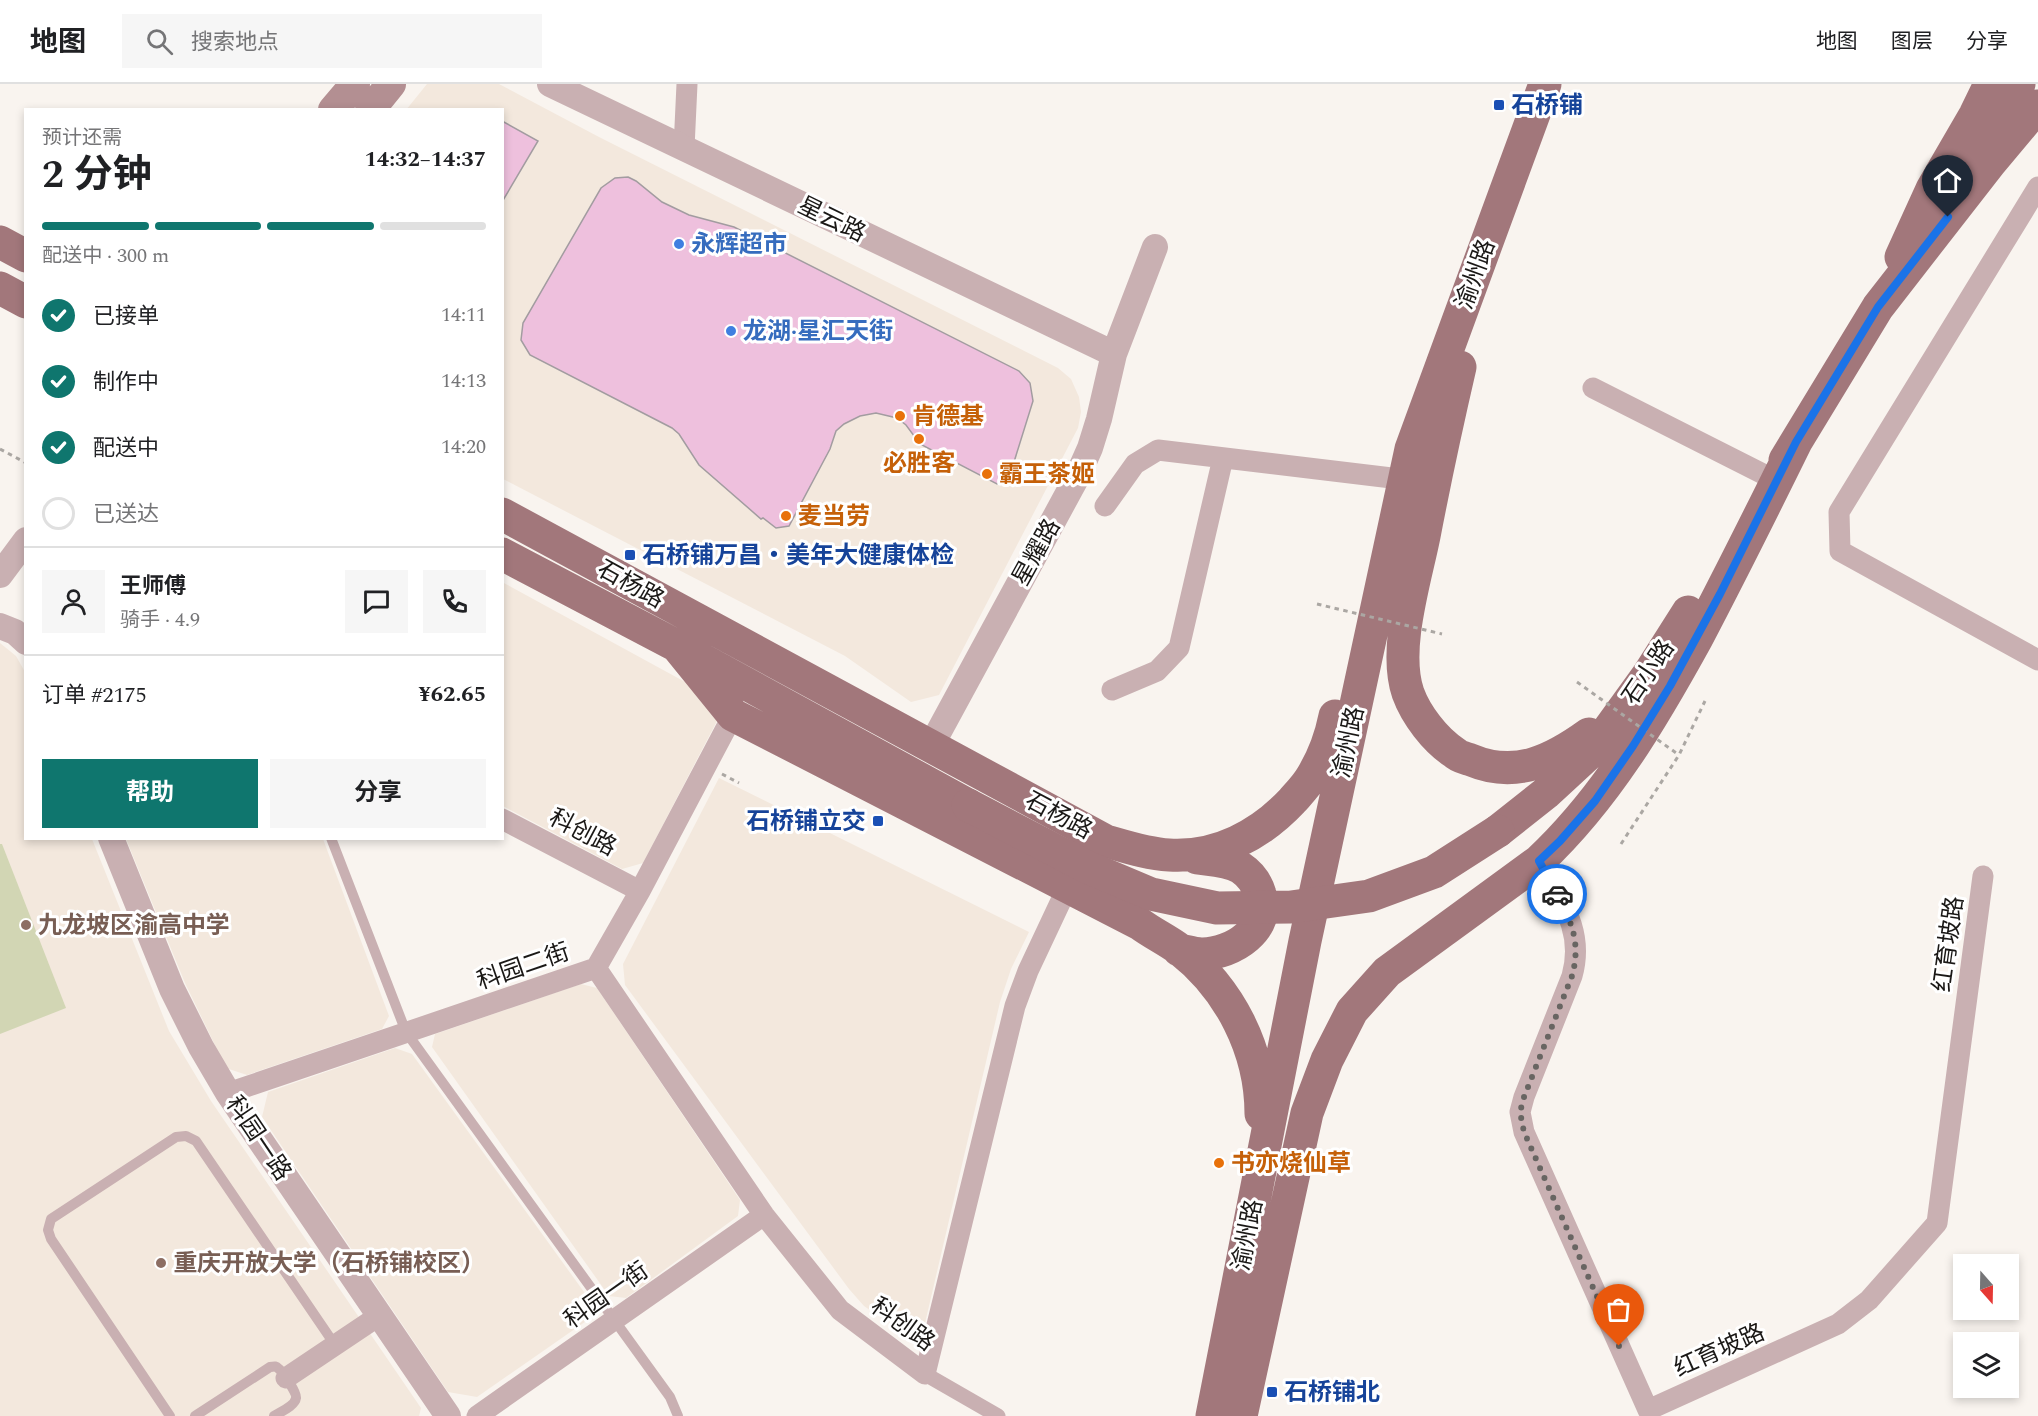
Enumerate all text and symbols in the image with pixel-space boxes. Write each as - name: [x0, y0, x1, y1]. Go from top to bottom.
- search box: [122, 14, 542, 68]
- text: 地图: [30, 21, 86, 64]
- icon: search: [143, 25, 176, 58]
- text: 搜索地点: [191, 26, 279, 59]
- text: 地图: [1816, 26, 1858, 58]
- text: 图层: [1891, 26, 1933, 58]
- text: 分享: [1966, 26, 2008, 58]
- place label: 石桥铺: [1511, 88, 1583, 124]
- marker: 石桥铺: [1492, 98, 1506, 112]
- text: 预计还需: [42, 123, 122, 153]
- text: 14:32–14:37: [364, 143, 486, 176]
- text: 2 分钟: [42, 146, 152, 205]
- pin: [1922, 155, 1973, 217]
- icon: home: [1931, 164, 1964, 197]
- street label: 星云路: [791, 188, 872, 252]
- place label: 永辉超市: [691, 227, 787, 263]
- street label: 渝州路: [1447, 234, 1505, 314]
- marker: 永辉超市: [672, 237, 686, 251]
- text: 配送中 · 300 m: [42, 241, 169, 271]
- icon: check: [42, 299, 75, 332]
- text: 已接单: [93, 300, 159, 333]
- text: 14:11: [441, 300, 486, 330]
- place label: 龙湖·星汇天街: [743, 314, 893, 350]
- marker: 龙湖·星汇天街: [724, 324, 738, 338]
- icon: check: [42, 365, 75, 398]
- text: 制作中: [93, 366, 159, 399]
- text: 14:13: [441, 366, 486, 396]
- place label: 肯德基: [912, 399, 984, 435]
- marker: 肯德基: [893, 409, 907, 423]
- icon: check: [42, 431, 75, 464]
- text: 配送中: [93, 432, 159, 465]
- text: 14:20: [441, 432, 486, 462]
- marker: 必胜客: [912, 432, 926, 446]
- place label: 必胜客: [883, 446, 955, 482]
- place label: 霸王茶姬: [999, 457, 1095, 493]
- marker: 霸王茶姬: [980, 467, 994, 481]
- text: 已送达: [93, 498, 159, 531]
- place label: 麦当劳: [798, 499, 870, 535]
- marker: 麦当劳: [779, 509, 793, 523]
- street label: 星耀路: [1004, 512, 1070, 593]
- place label: 石桥铺万昌‧美年大健康体检: [642, 538, 954, 574]
- marker: 石桥铺万昌‧美年大健康体检: [623, 548, 637, 562]
- street label: 石杨路: [590, 552, 671, 618]
- button: person: [42, 570, 105, 633]
- text: 王师傅: [120, 570, 186, 603]
- button: chat: [345, 570, 408, 633]
- button: phone: [423, 570, 486, 633]
- text: 骑手 · 4.9: [120, 605, 200, 635]
- street label: 石小路: [1614, 633, 1684, 712]
- text: ¥62.65: [418, 678, 486, 711]
- text: 订单 #2175: [42, 679, 147, 712]
- street label: 渝州路: [1324, 703, 1374, 781]
- button: 帮助: [42, 759, 258, 828]
- button: 分享: [270, 759, 486, 828]
- street label: 石杨路: [1018, 783, 1099, 849]
- street label: 科创路: [542, 800, 623, 866]
- place label: 石桥铺立交: [746, 804, 866, 840]
- marker: 石桥铺立交: [871, 814, 885, 828]
- courier: [1527, 864, 1587, 924]
- icon: car: [1541, 878, 1574, 911]
- street label: 红育坡路: [1924, 894, 1973, 994]
- place label: 九龙坡区渝高中学: [38, 908, 230, 944]
- marker: 九龙坡区渝高中学: [19, 918, 33, 932]
- street label: 科园二街: [472, 934, 575, 1000]
- street label: 科园一路: [216, 1089, 300, 1188]
- place label: 书亦烧仙草: [1231, 1146, 1351, 1182]
- marker: 书亦烧仙草: [1212, 1156, 1226, 1170]
- street label: 渝州路: [1223, 1196, 1273, 1274]
- place label: 重庆开放大学（石桥铺校区）: [173, 1246, 485, 1282]
- street label: 科园一街: [557, 1254, 656, 1338]
- north arrow: [1953, 1254, 2019, 1320]
- map controls: [1953, 1254, 2019, 1398]
- marker: 重庆开放大学（石桥铺校区）: [154, 1256, 168, 1270]
- pin: [1593, 1284, 1644, 1346]
- street label: 科创路: [863, 1289, 942, 1361]
- icon: bag: [1602, 1293, 1635, 1326]
- street label: 红育坡路: [1668, 1315, 1771, 1387]
- button: layers: [1953, 1332, 2019, 1398]
- place label: 石桥铺北: [1284, 1375, 1380, 1411]
- marker: 石桥铺北: [1265, 1385, 1279, 1399]

